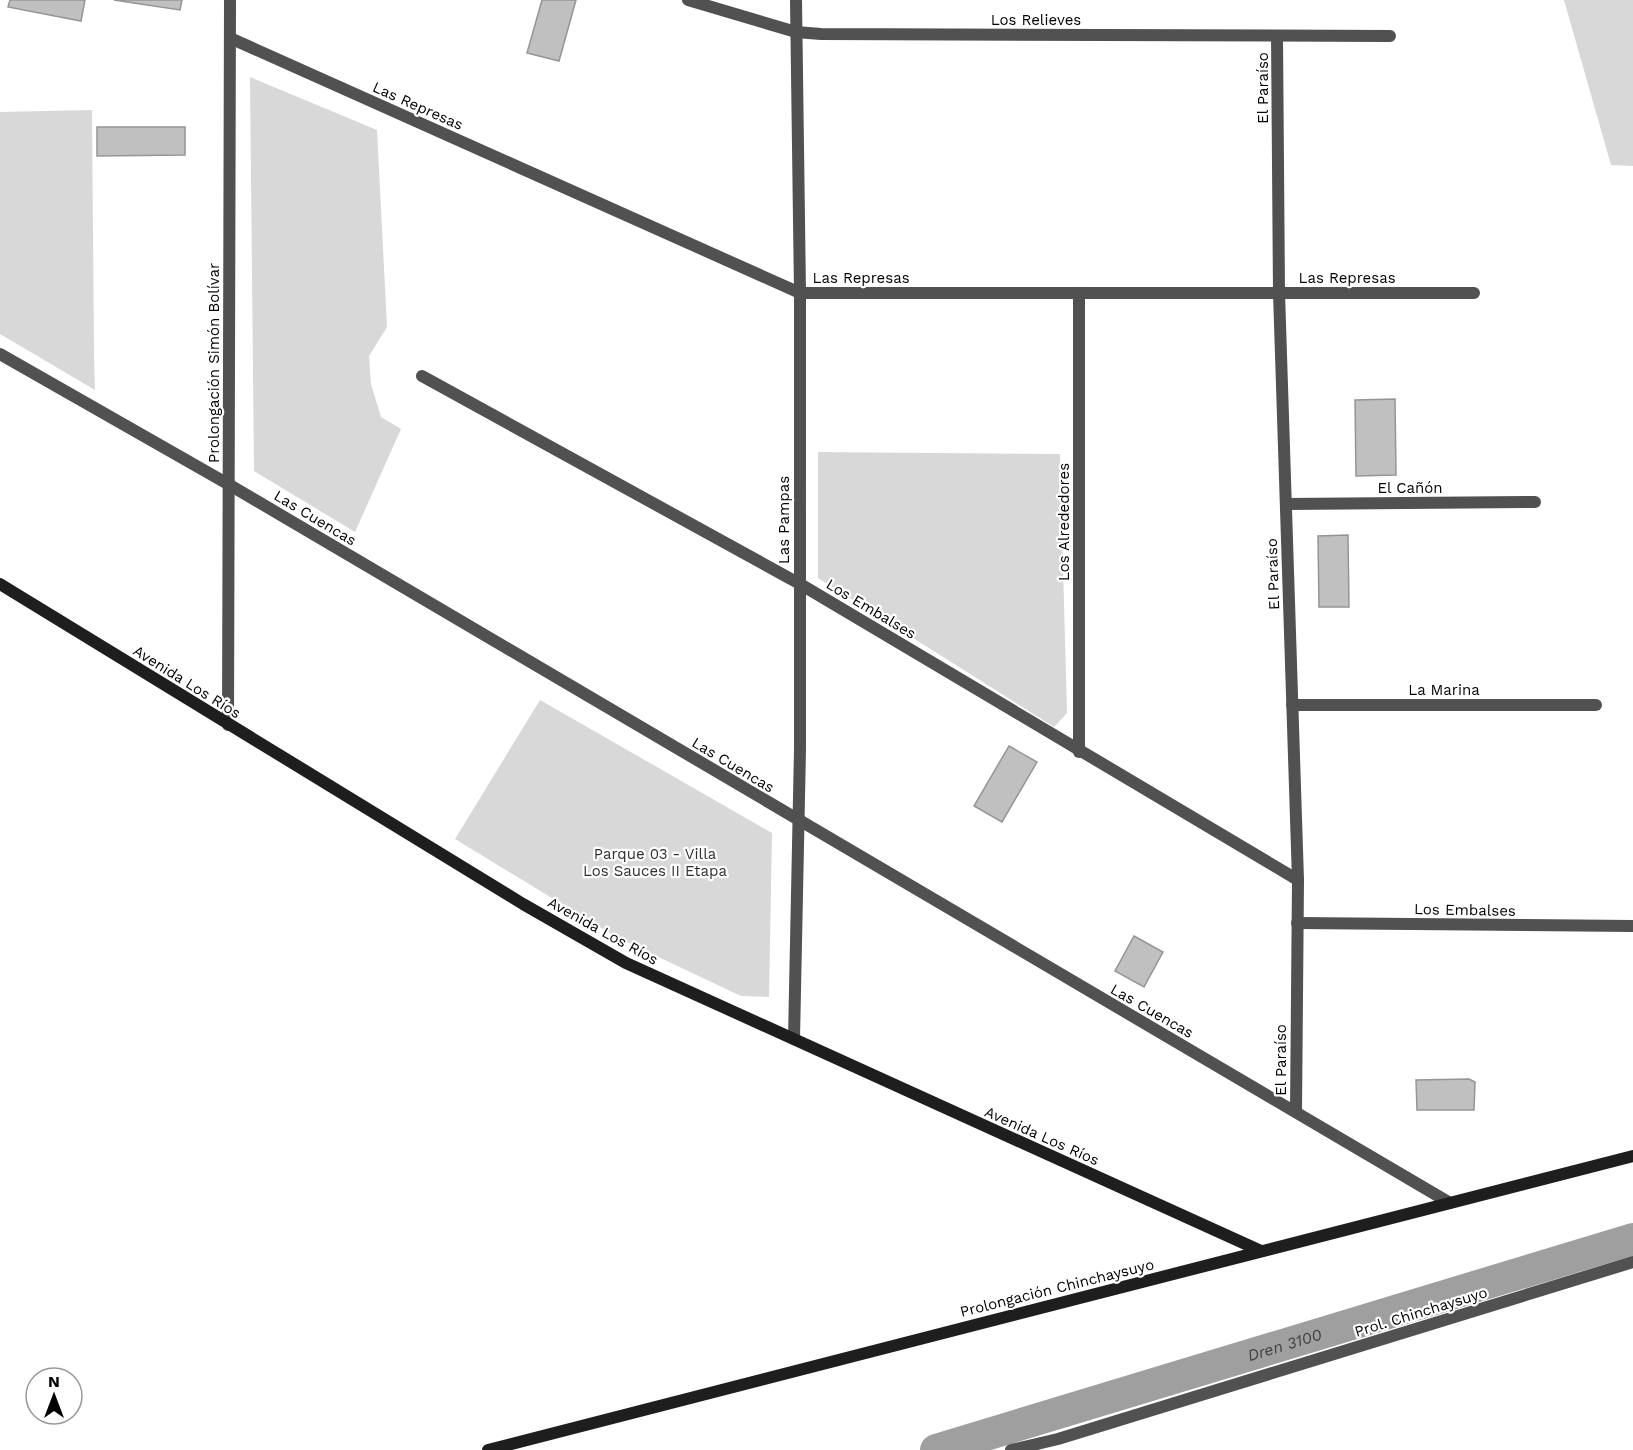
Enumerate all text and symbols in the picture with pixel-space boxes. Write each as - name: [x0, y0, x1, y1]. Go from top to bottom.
- street label: Los Relieves: [991, 11, 1081, 29]
- street label: El Paraíso: [1254, 52, 1272, 124]
- street label: Las Represas: [370, 78, 466, 134]
- street label: Prolongación Simón Bolívar: [205, 263, 223, 463]
- street label: Las Represas: [812, 269, 910, 287]
- street label: Las Represas: [1298, 269, 1396, 287]
- street label: Los Alrededores: [1055, 463, 1073, 581]
- street label: Las Pampas: [775, 476, 793, 564]
- street label: El Cañón: [1377, 479, 1443, 497]
- street label: Las Cuencas: [271, 486, 359, 550]
- street label: El Paraíso: [1263, 538, 1283, 610]
- street label: Los Embalses: [823, 575, 919, 643]
- street label: Avenida Los Ríos: [130, 642, 244, 722]
- street label: La Marina: [1408, 681, 1480, 699]
- street label: Las Cuencas: [689, 733, 777, 797]
- park label: Parque 03 - Villa Los Sauces II Etapa: [583, 845, 727, 880]
- street label: Avenida Los Ríos: [545, 893, 661, 969]
- street label: Los Embalses: [1414, 900, 1516, 920]
- street label: Las Cuencas: [1107, 980, 1197, 1042]
- street label: El Paraíso: [1272, 1024, 1290, 1096]
- street label: Avenida Los Ríos: [982, 1103, 1102, 1169]
- street label: Prolongación Chinchaysuyo: [958, 1255, 1156, 1321]
- street label: Prol. Chinchaysuyo: [1352, 1283, 1490, 1341]
- water label: Dren 3100: [1245, 1324, 1324, 1365]
- north arrow: [24, 1366, 84, 1426]
- text: N: [48, 1372, 60, 1391]

